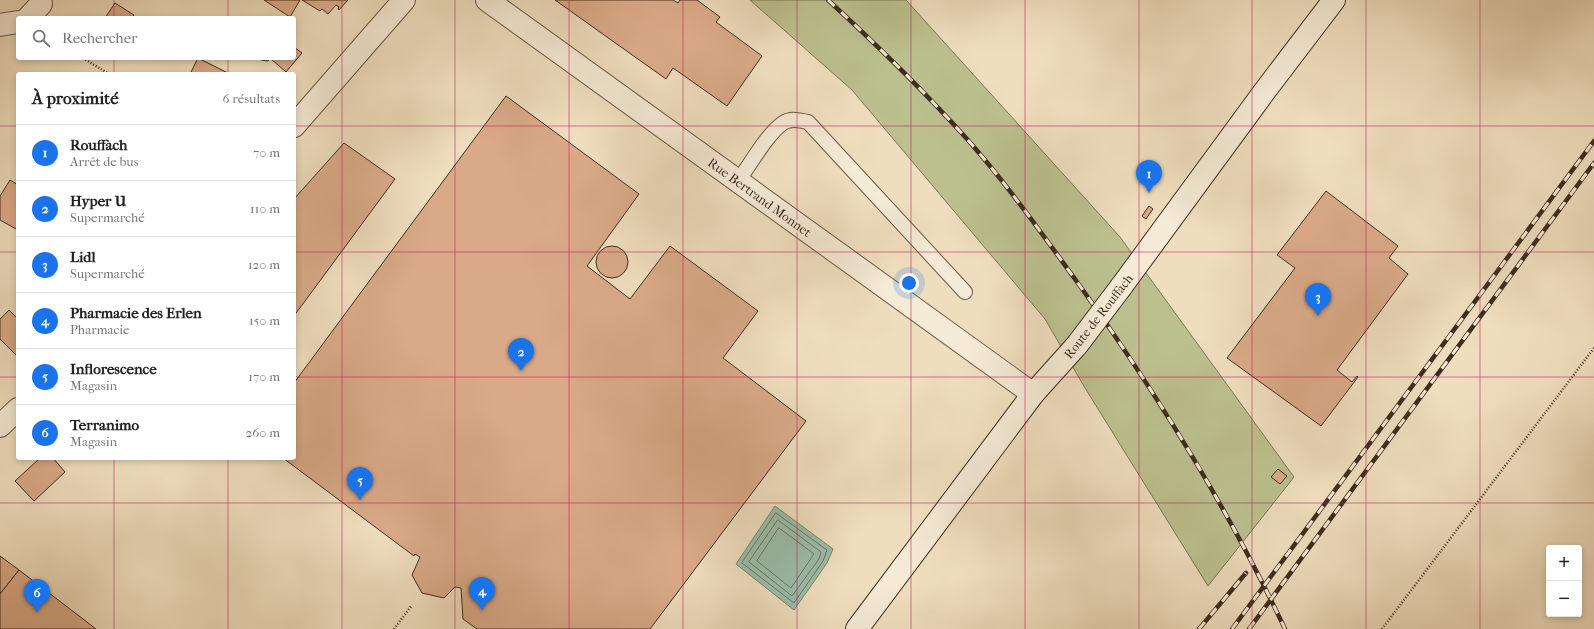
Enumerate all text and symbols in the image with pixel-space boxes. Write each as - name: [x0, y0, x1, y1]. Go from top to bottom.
- search box: [16, 16, 296, 60]
- icon: search: [30, 27, 52, 49]
- text: Rechercher: [62, 29, 137, 47]
- text: À proximité: [32, 88, 119, 108]
- text: 6 résultats: [223, 91, 280, 106]
- text: Rouffach: [70, 136, 127, 154]
- text: 1: [43, 145, 47, 160]
- text: 70 m: [253, 145, 280, 160]
- text: Arrêt de bus: [70, 154, 138, 169]
- street label: Rue Bertrand Monnet: [705, 155, 815, 240]
- pin: 1: [1136, 160, 1162, 193]
- text: Hyper U: [70, 192, 126, 210]
- text: 2: [42, 201, 48, 216]
- text: 110 m: [250, 201, 280, 216]
- text: Supermarché: [70, 210, 145, 225]
- text: Lidl: [70, 248, 96, 266]
- text: 3: [42, 257, 48, 272]
- text: 120 m: [248, 257, 280, 272]
- text: Supermarché: [70, 266, 145, 281]
- street label: Route de Rouffach: [1061, 271, 1136, 361]
- your location: [899, 273, 919, 293]
- pin: 3: [1305, 283, 1331, 316]
- text: Pharmacie des Erlen: [70, 304, 202, 322]
- text: 4: [41, 313, 49, 328]
- text: 150 m: [249, 313, 280, 328]
- text: Pharmacie: [70, 322, 129, 337]
- pin: 2: [508, 338, 534, 371]
- text: Inflorescence: [70, 360, 157, 378]
- text: 5: [42, 369, 48, 384]
- text: 170 m: [248, 369, 280, 384]
- text: Magasin: [70, 378, 117, 393]
- text: Terranimo: [70, 416, 139, 434]
- text: 6: [41, 425, 49, 440]
- text: 260 m: [246, 425, 280, 440]
- text: Magasin: [70, 434, 117, 449]
- pin: 5: [347, 467, 373, 500]
- map controls: [1546, 545, 1582, 617]
- button: +: [1546, 545, 1582, 581]
- pin: 4: [469, 577, 495, 610]
- pin: 6: [24, 579, 50, 612]
- button: −: [1546, 581, 1582, 617]

